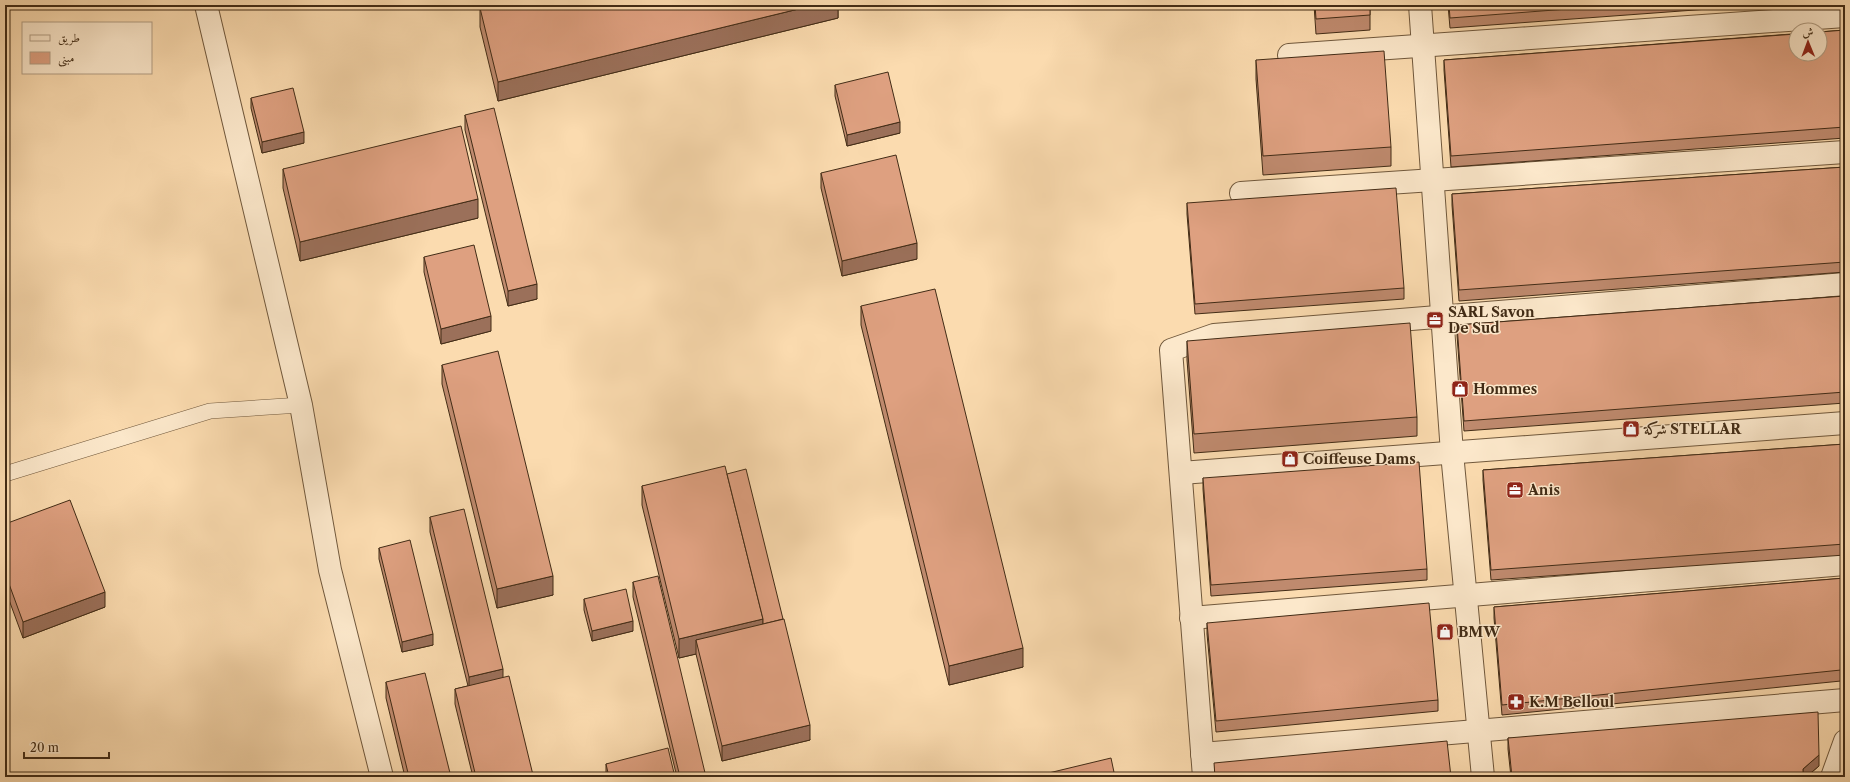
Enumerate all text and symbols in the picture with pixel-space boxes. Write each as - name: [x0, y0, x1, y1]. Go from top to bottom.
- legend: [22, 22, 152, 74]
- north arrow: [1788, 22, 1828, 62]
- text: ش: [1802, 25, 1813, 39]
- text: طريق: [58, 30, 80, 46]
- text: مبنى: [58, 50, 74, 67]
- place label: SARL Savon De Sud: [1448, 303, 1535, 337]
- office icon: SARL Savon De Sud: [1425, 310, 1445, 330]
- shop icon: Hommes: [1450, 379, 1470, 399]
- place label: Hommes: [1473, 380, 1537, 398]
- shop icon: شركة STELLAR: [1621, 419, 1641, 439]
- place label: شركة STELLAR: [1643, 420, 1742, 439]
- shop icon: Coiffeuse Dams: [1280, 449, 1300, 469]
- place label: Coiffeuse Dams: [1303, 450, 1416, 468]
- office icon: Anis: [1505, 480, 1525, 500]
- place label: Anis: [1527, 481, 1560, 499]
- shop icon: BMW: [1435, 622, 1455, 642]
- place label: BMW: [1458, 623, 1501, 641]
- pharmacy icon: K.M Belloul: [1506, 692, 1526, 712]
- place label: K.M Belloul: [1529, 693, 1614, 711]
- scale bar: [24, 734, 109, 760]
- text: 20 m: [30, 740, 59, 755]

